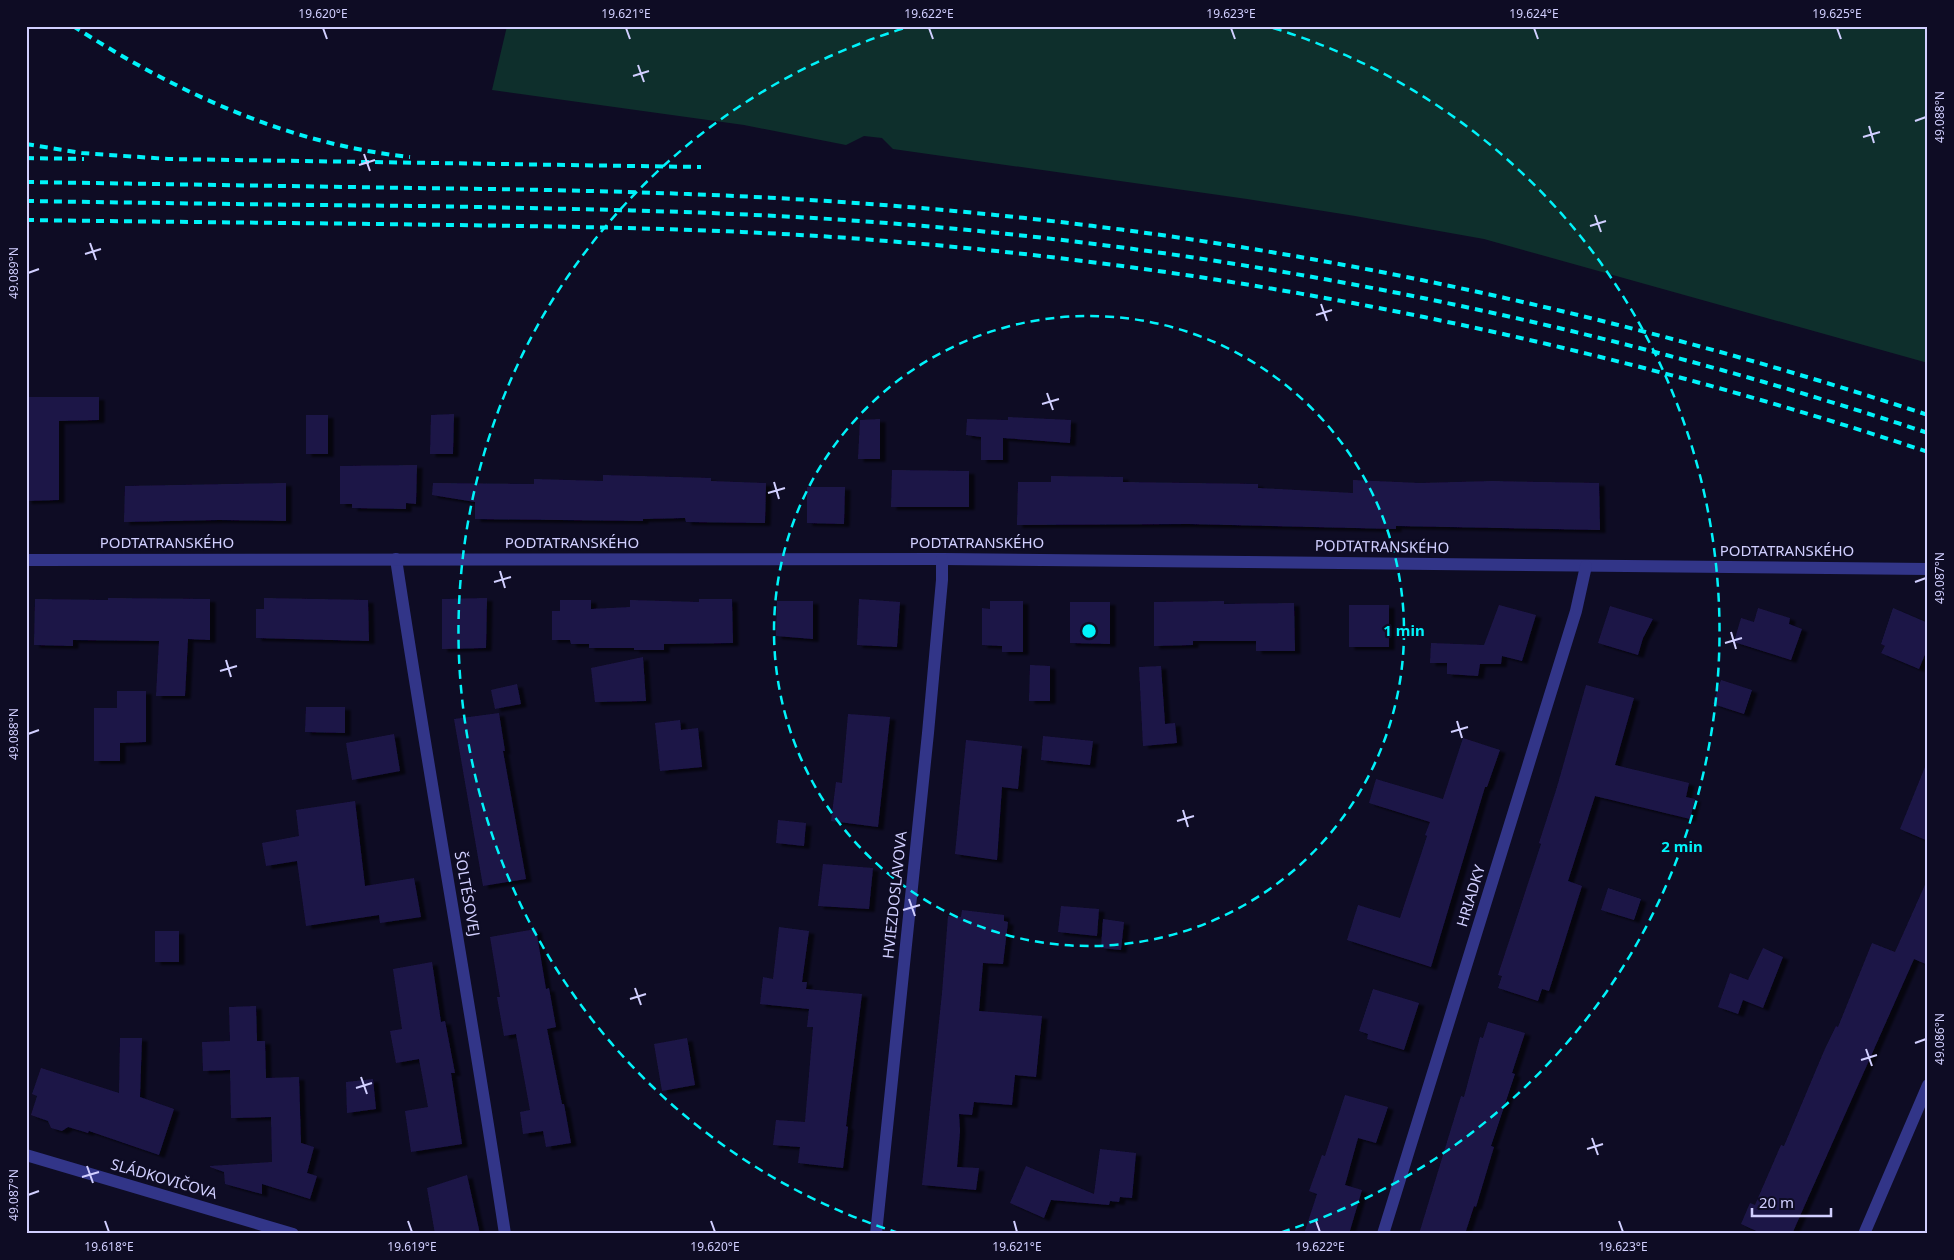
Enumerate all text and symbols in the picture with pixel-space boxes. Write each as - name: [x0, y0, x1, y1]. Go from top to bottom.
- text: 19.620°E: [298, 5, 348, 22]
- text: 19.621°E: [601, 5, 651, 22]
- text: 19.622°E: [904, 5, 954, 22]
- text: 19.623°E: [1206, 5, 1256, 22]
- text: 19.624°E: [1509, 5, 1559, 22]
- text: 19.625°E: [1812, 5, 1862, 22]
- text: 49.088°N: [1931, 91, 1948, 143]
- text: 49.089°N: [5, 247, 22, 299]
- street label: PODTATRANSKÉHO: [100, 532, 234, 552]
- street label: PODTATRANSKÉHO: [505, 532, 639, 552]
- street label: PODTATRANSKÉHO: [910, 532, 1044, 552]
- street label: PODTATRANSKÉHO: [1315, 535, 1449, 557]
- street label: PODTATRANSKÉHO: [1720, 540, 1854, 560]
- text: 49.087°N: [1931, 552, 1948, 604]
- text: 1 min: [1383, 620, 1425, 640]
- centre of rings: [1080, 622, 1098, 640]
- text: 49.088°N: [5, 708, 22, 760]
- street label: HVIEZDOSLAVOVA: [877, 830, 911, 960]
- text: 2 min: [1661, 836, 1703, 856]
- street label: ŠOLTÉSOVEJ: [451, 850, 485, 938]
- street label: HRIADKY: [1451, 862, 1489, 929]
- text: 49.086°N: [1931, 1013, 1948, 1065]
- street label: SLÁDKOVIČOVA: [109, 1153, 220, 1203]
- text: 49.087°N: [5, 1169, 22, 1221]
- scale bar: [1752, 1185, 1830, 1217]
- text: 20 m: [1759, 1192, 1794, 1212]
- text: 19.618°E: [84, 1238, 134, 1255]
- text: 19.619°E: [387, 1238, 437, 1255]
- text: 19.620°E: [690, 1238, 740, 1255]
- text: 19.621°E: [992, 1238, 1042, 1255]
- text: 19.622°E: [1295, 1238, 1345, 1255]
- text: 19.623°E: [1598, 1238, 1648, 1255]

